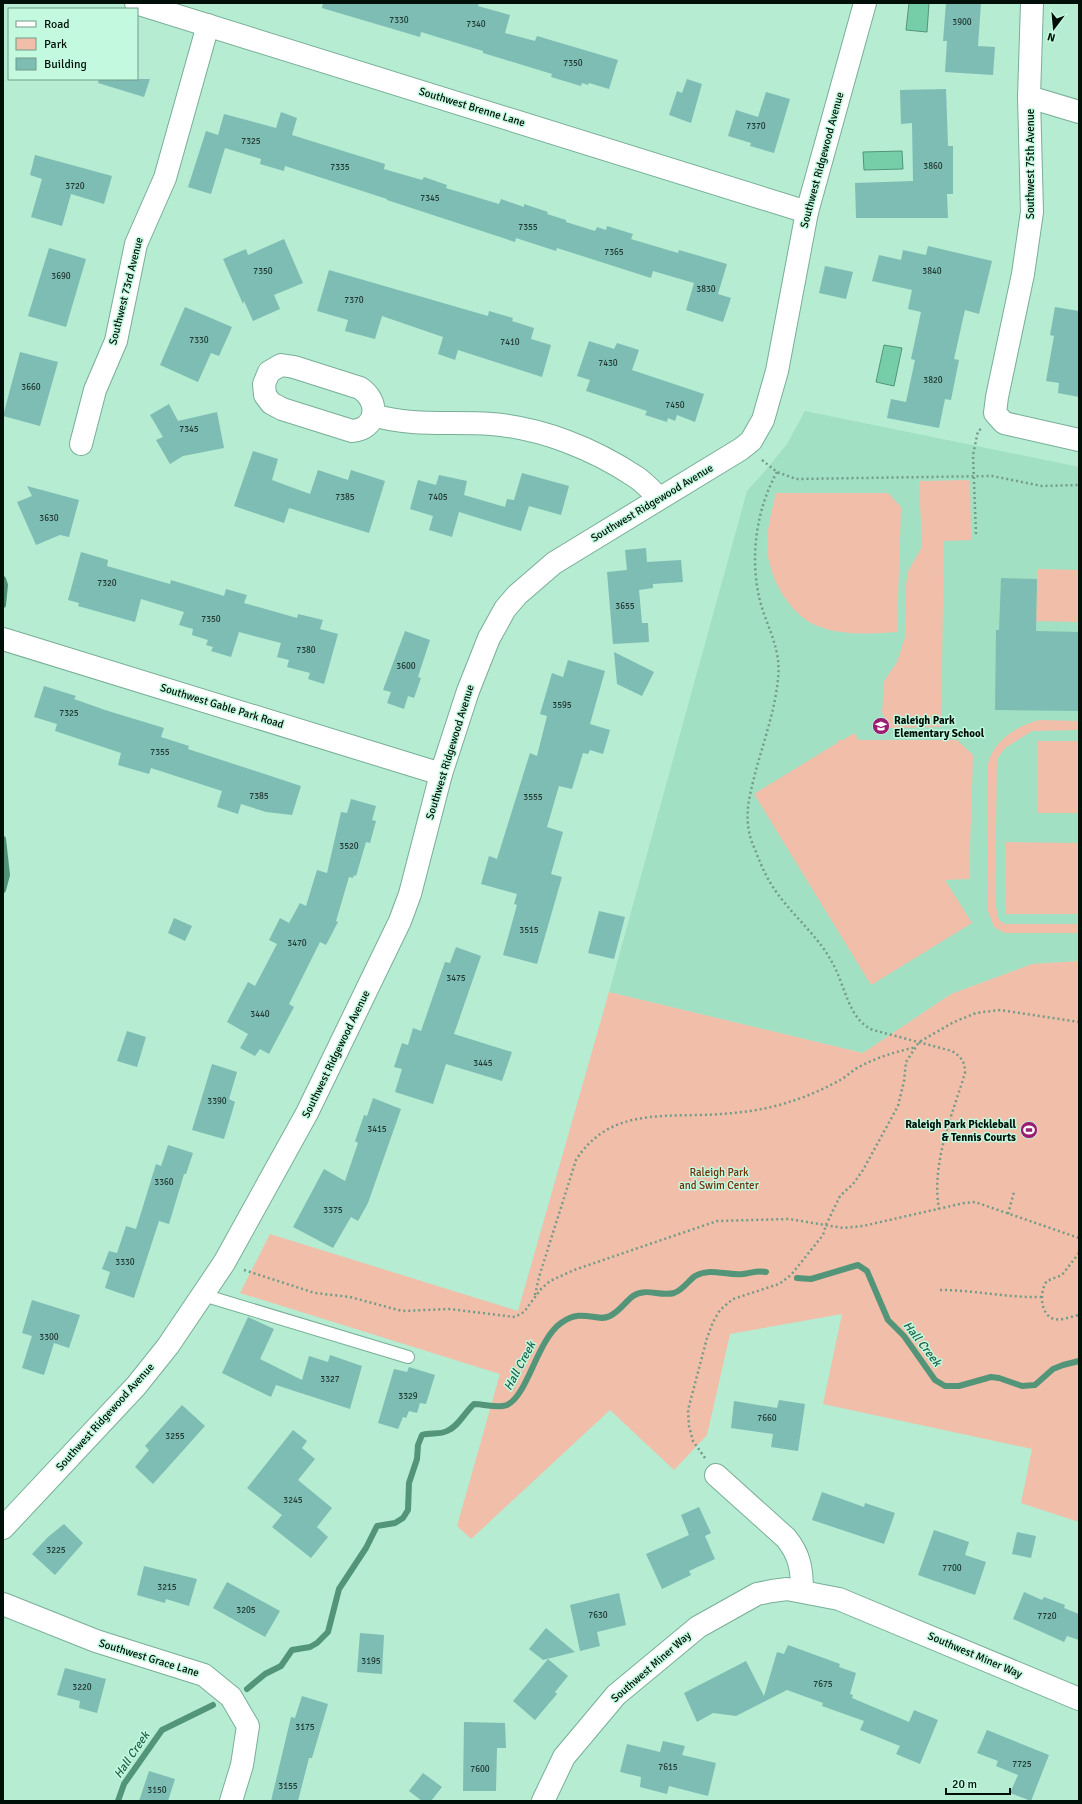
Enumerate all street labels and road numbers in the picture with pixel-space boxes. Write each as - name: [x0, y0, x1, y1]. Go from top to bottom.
- street label: Southwest Brenne Lane: [417, 85, 527, 129]
- street label: Southwest Ridgewood Avenue: [798, 91, 846, 229]
- street label: Southwest 75th Avenue: [1024, 109, 1037, 219]
- street label: Southwest 73rd Avenue: [106, 236, 146, 346]
- street label: Southwest Ridgewood Avenue: [588, 461, 716, 545]
- street label: Southwest Gable Park Road: [159, 681, 286, 731]
- street label: Southwest Ridgewood Avenue: [423, 683, 477, 821]
- street label: Southwest Ridgewood Avenue: [299, 988, 373, 1120]
- street label: Southwest Ridgewood Avenue: [53, 1360, 157, 1474]
- street label: Southwest Miner Way: [609, 1628, 694, 1705]
- street label: Southwest Miner Way: [926, 1629, 1025, 1681]
- street label: Southwest Grace Lane: [97, 1637, 201, 1679]

